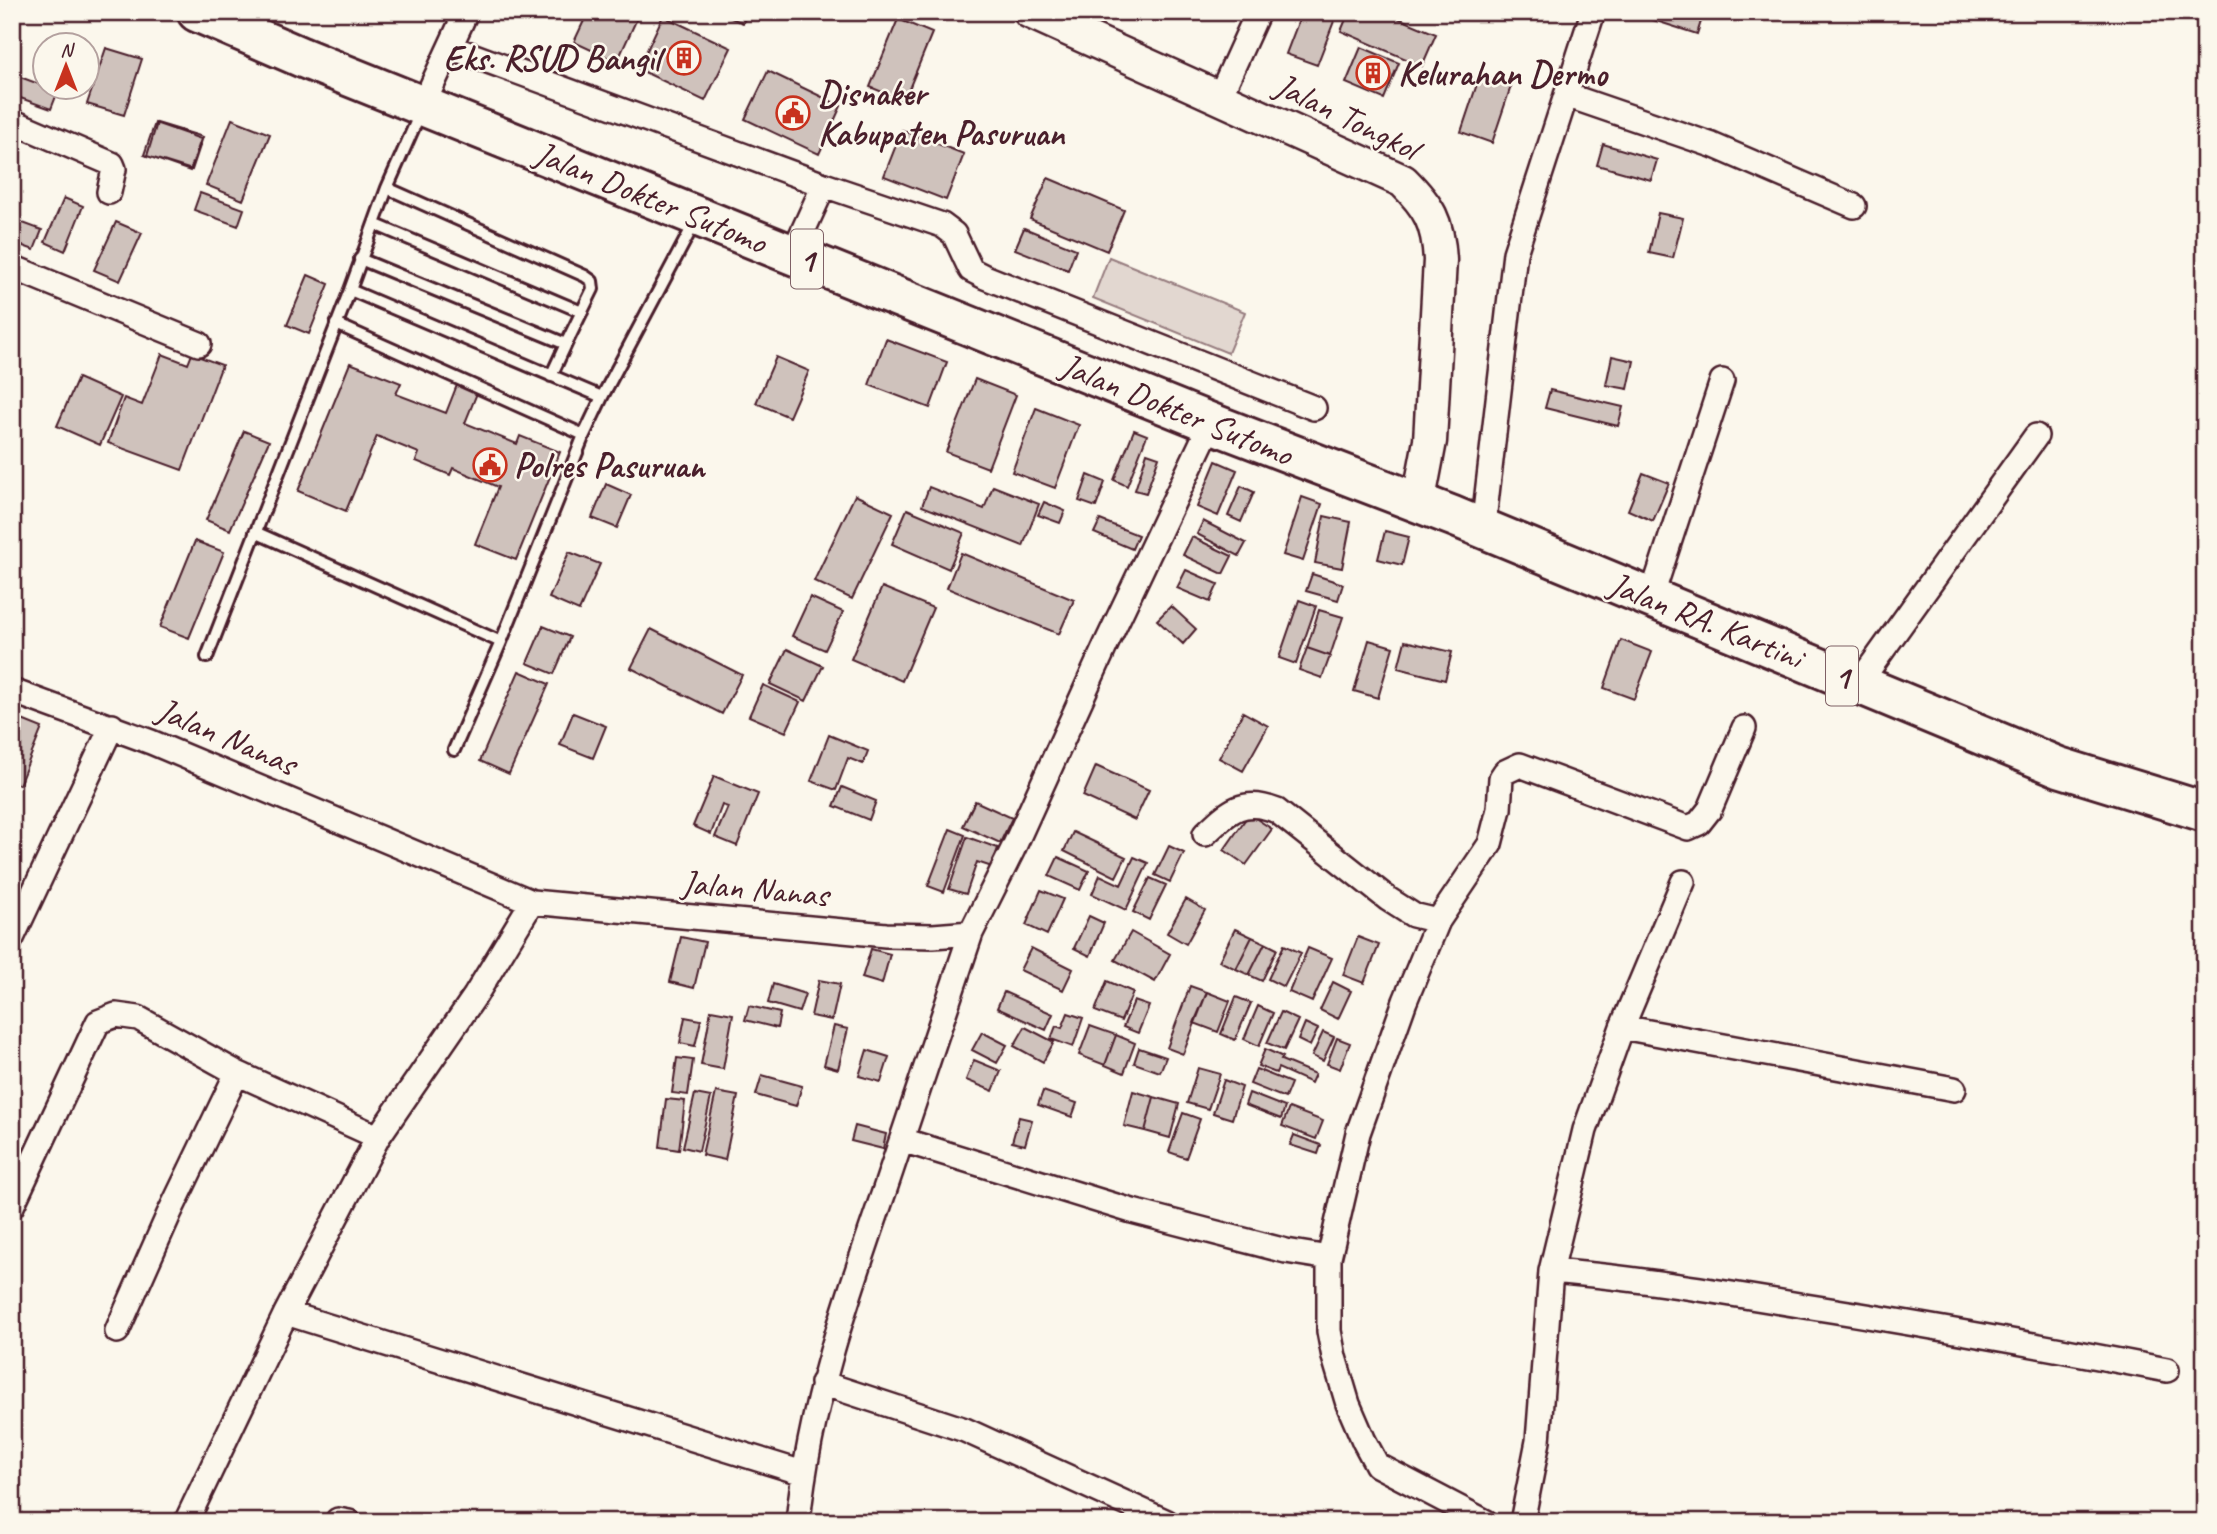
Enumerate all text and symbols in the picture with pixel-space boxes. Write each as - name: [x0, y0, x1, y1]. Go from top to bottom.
- north arrow: [32, 32, 102, 102]
- place label: Eks. RSUD Bangil: [444, 36, 667, 81]
- text: N: [60, 38, 75, 62]
- building icon: Eks. RSUD Bangil: [665, 39, 703, 77]
- place label: Kelurahan Dermo: [1398, 51, 1609, 96]
- building icon: Kelurahan Dermo: [1354, 54, 1392, 92]
- street label: Jalan Tongkol: [1266, 62, 1431, 173]
- place label: Disnaker Kabupaten Pasuruan: [818, 71, 1065, 156]
- public building icon: Disnaker Kabupaten Pasuruan: [774, 94, 812, 132]
- street label: Jalan Dokter Sutomo: [527, 130, 775, 265]
- road number: 1: [791, 230, 823, 288]
- street label: Jalan Dokter Sutomo: [1053, 342, 1301, 477]
- place label: Polres Pasuruan: [514, 443, 706, 488]
- public building icon: Polres Pasuruan: [471, 446, 509, 484]
- street label: Jalan RA. Kartini: [1601, 561, 1813, 681]
- road number: 1: [1826, 646, 1858, 706]
- street label: Jalan Nanas: [149, 686, 306, 787]
- street label: Jalan Nanas: [678, 860, 833, 918]

